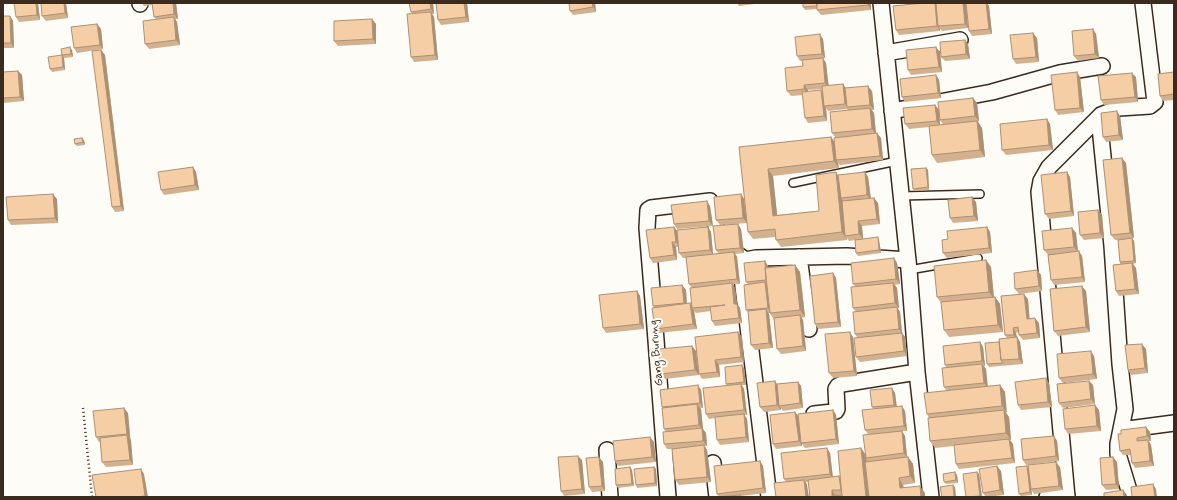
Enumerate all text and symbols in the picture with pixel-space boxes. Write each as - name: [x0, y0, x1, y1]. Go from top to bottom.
- street label: Gang Burung: [647, 319, 667, 387]

